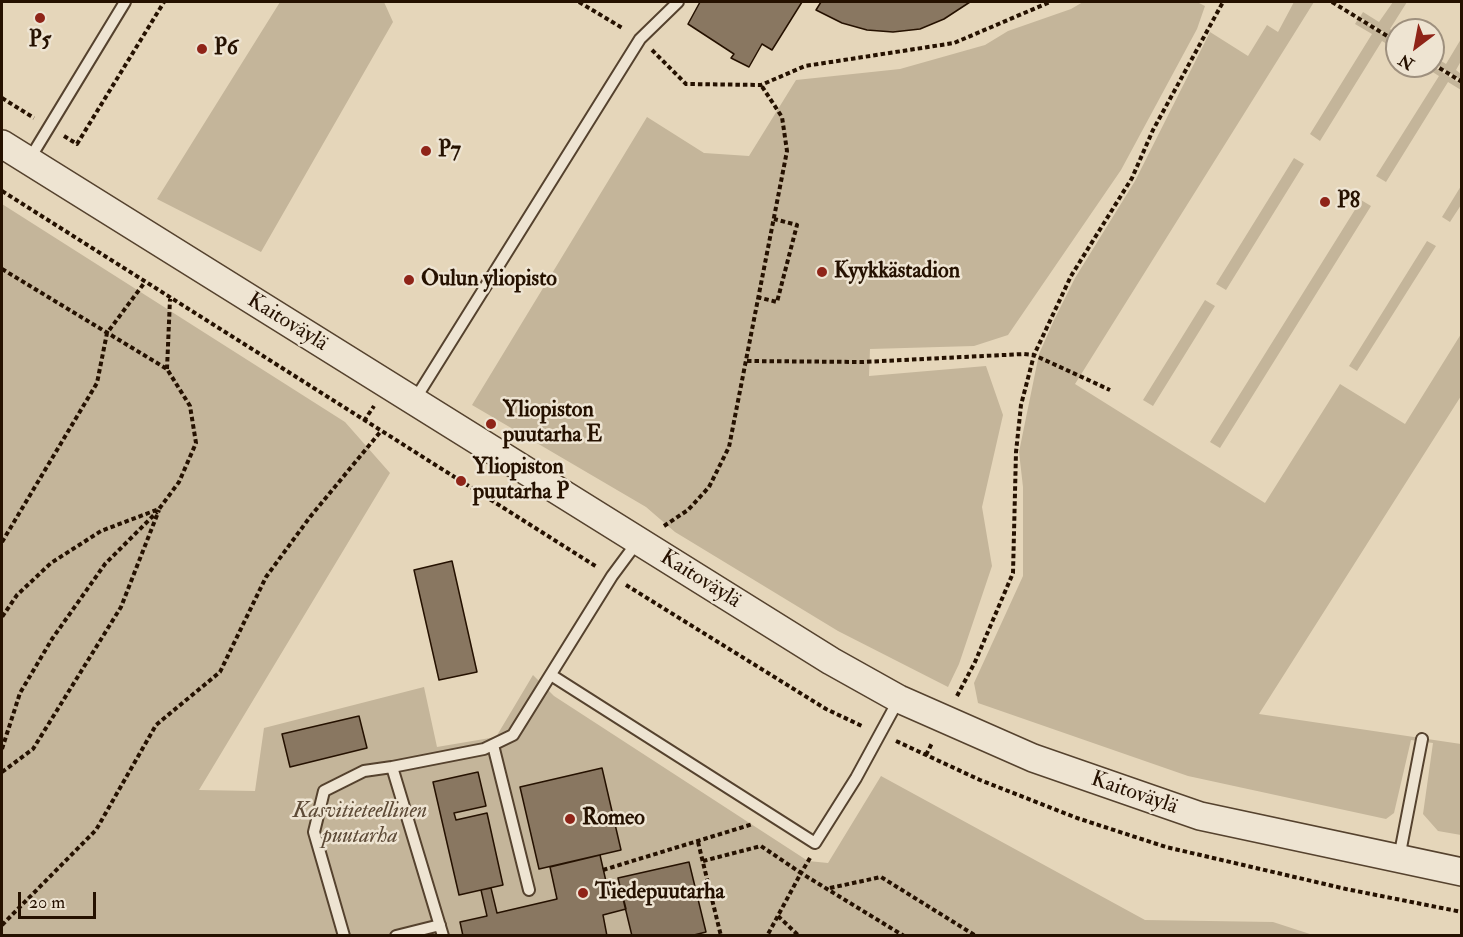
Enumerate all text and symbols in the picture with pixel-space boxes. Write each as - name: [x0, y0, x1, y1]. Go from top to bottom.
- marker: P5: [33, 11, 47, 25]
- north arrow: [1385, 18, 1445, 78]
- place label: P5: [29, 28, 51, 54]
- place label: P6: [214, 36, 238, 62]
- marker: P6: [195, 42, 209, 56]
- text: N: [1395, 49, 1418, 74]
- place label: P7: [438, 138, 461, 164]
- marker: P7: [419, 144, 433, 158]
- place label: P8: [1337, 189, 1360, 215]
- marker: P8: [1318, 195, 1332, 209]
- place label: Kyykkästadion: [834, 259, 960, 285]
- marker: Kyykkästadion: [815, 265, 829, 279]
- place label: Oulun yliopisto: [421, 267, 557, 293]
- marker: Oulun yliopisto: [402, 273, 416, 287]
- street label: Kaitoväylä: [242, 288, 332, 358]
- place label: Yliopiston puutarha E: [503, 398, 602, 450]
- marker: Yliopiston puutarha E: [484, 417, 498, 431]
- place label: Yliopiston puutarha P: [473, 455, 569, 506]
- marker: Yliopiston puutarha P: [454, 474, 468, 488]
- street label: Kaitoväylä: [655, 545, 745, 615]
- street label: Kaitoväylä: [1087, 767, 1181, 821]
- park label: Kasvitieteellinen puutarha: [293, 799, 427, 850]
- place label: Romeo: [582, 806, 645, 832]
- marker: Romeo: [563, 812, 577, 826]
- scale bar: [21, 880, 99, 918]
- place label: Tiedepuutarha: [595, 880, 725, 906]
- marker: Tiedepuutarha: [576, 886, 590, 900]
- text: 20 m: [29, 891, 65, 914]

